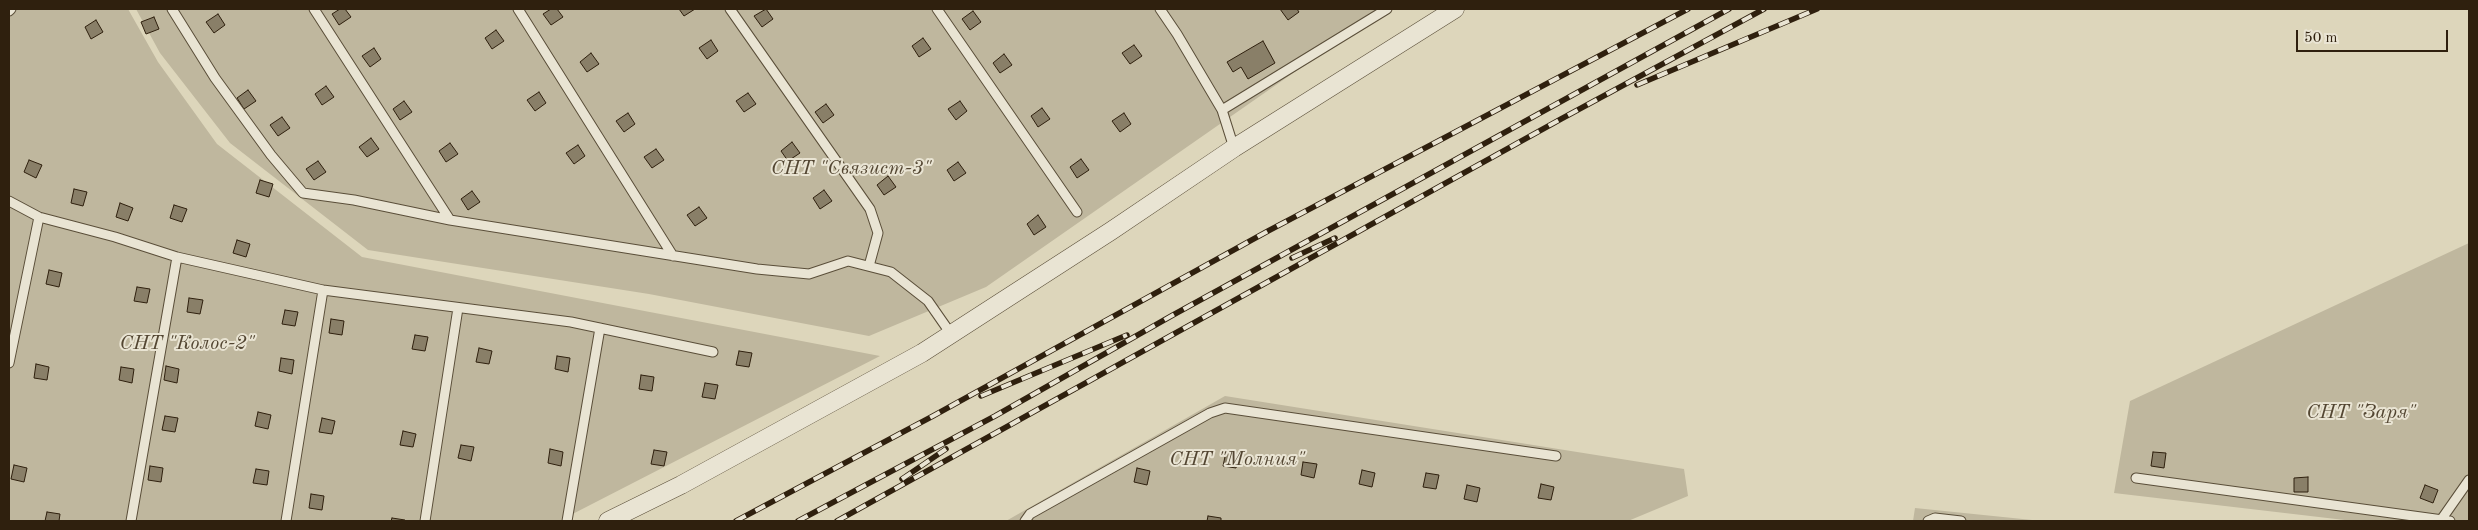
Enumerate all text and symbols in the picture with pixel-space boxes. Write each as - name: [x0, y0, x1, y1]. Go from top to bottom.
- scale bar: [2298, 20, 2450, 52]
- text: 50 m: [2304, 31, 2338, 46]
- park label: СНТ "Связист-3": [771, 157, 931, 181]
- park label: СНТ "Колос-2": [119, 332, 255, 356]
- park label: СНТ "Заря": [2306, 401, 2416, 425]
- park label: СНТ "Молния": [1169, 448, 1305, 472]

